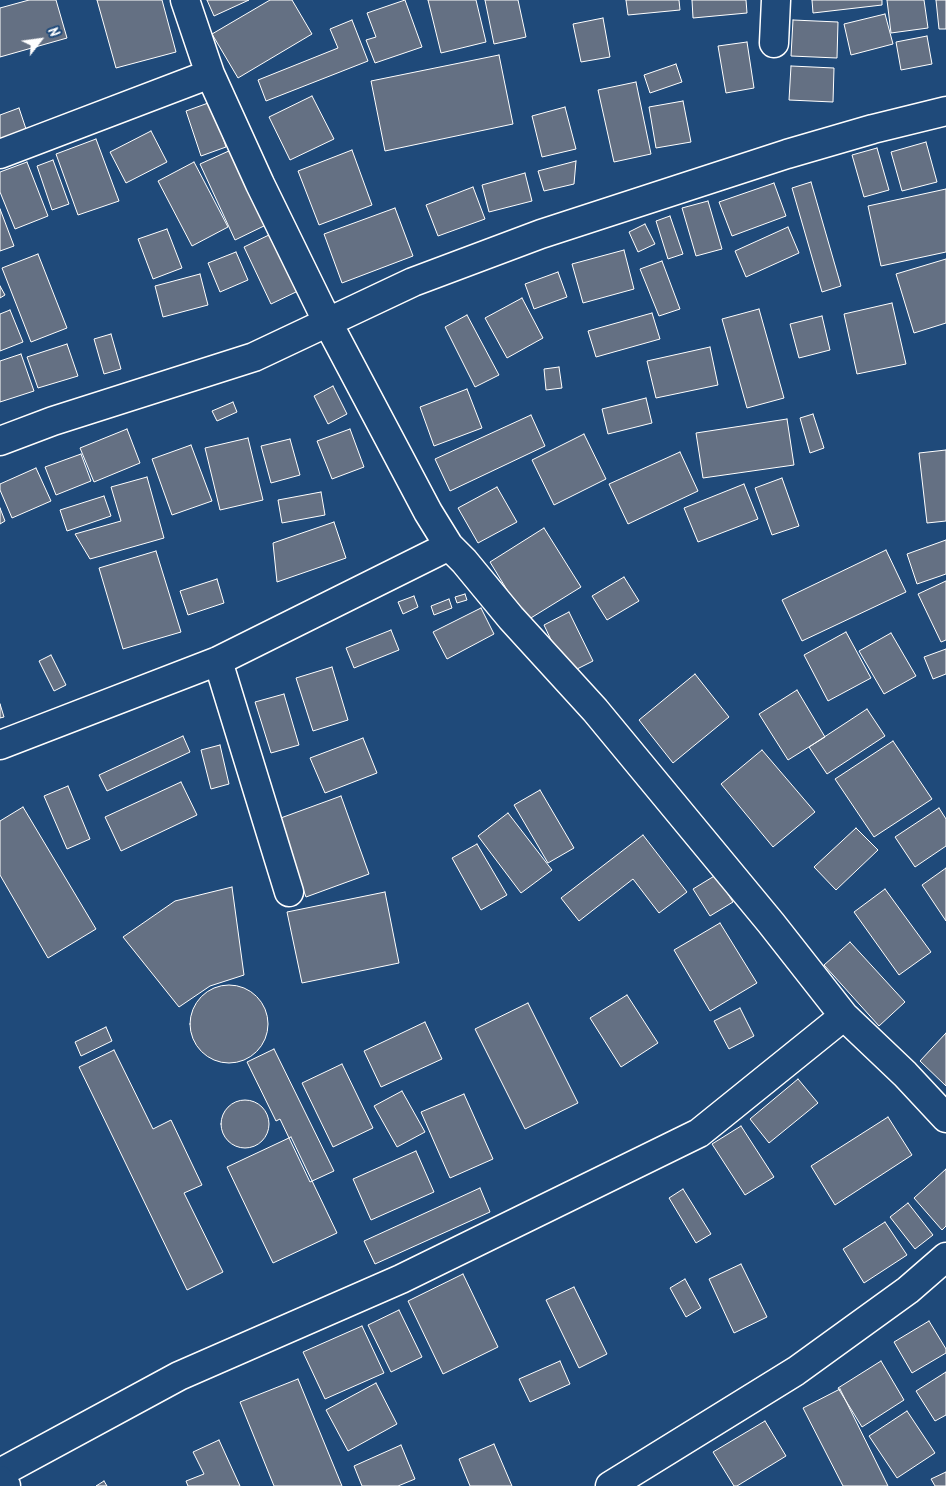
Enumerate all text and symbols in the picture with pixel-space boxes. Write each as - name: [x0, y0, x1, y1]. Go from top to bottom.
- north arrow: [15, 15, 65, 65]
- text: N: [41, 23, 65, 42]

